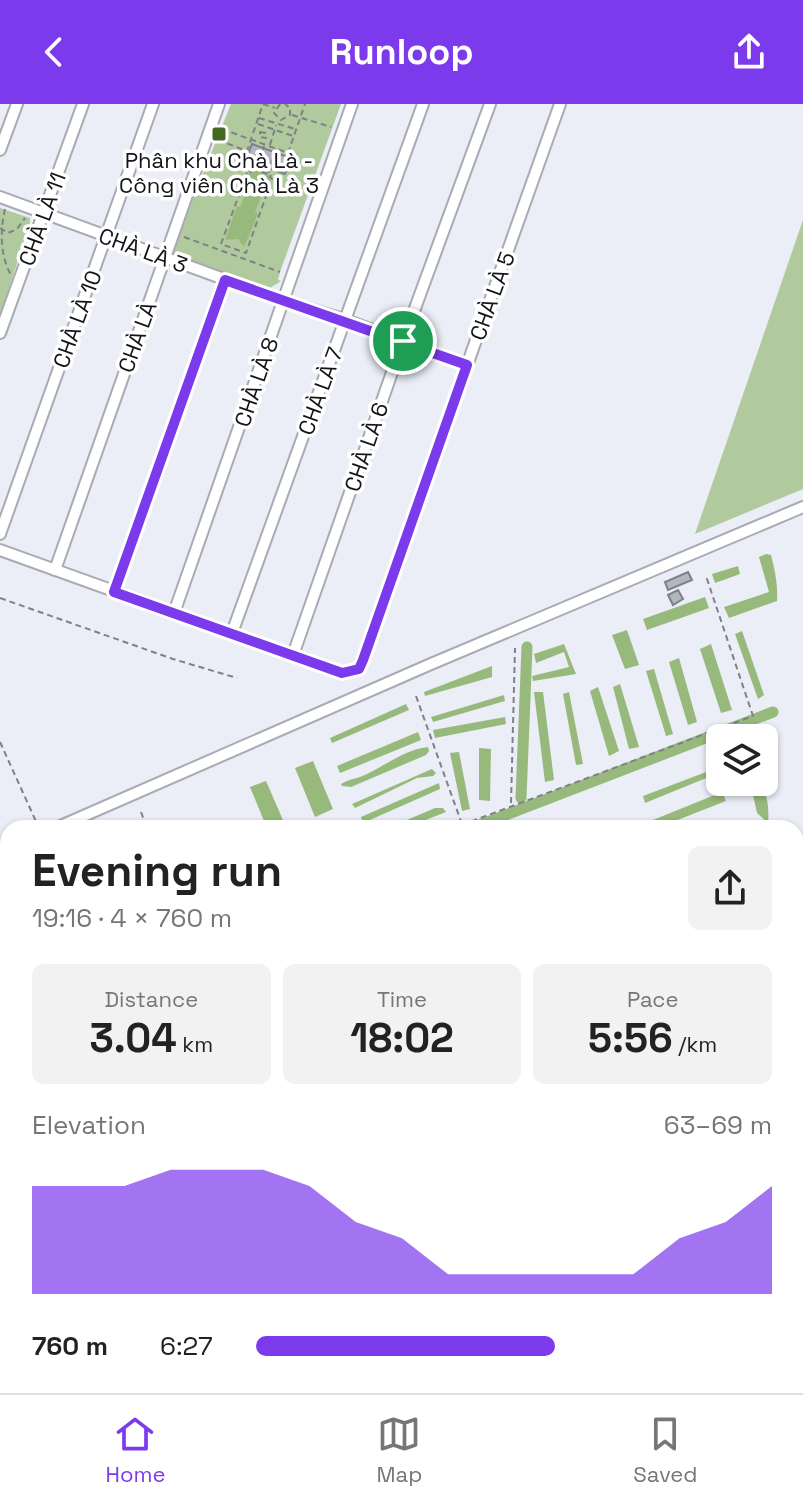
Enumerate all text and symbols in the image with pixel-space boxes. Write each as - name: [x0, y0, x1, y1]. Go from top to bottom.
- text: Runloop: [330, 29, 473, 75]
- icon: back: [32, 30, 76, 74]
- icon: share: [727, 30, 771, 74]
- marker: Phân khu Chà Là - Công viên Chà Là 3: [210, 125, 228, 143]
- place label: Phân khu Chà Là - Công viên Chà Là 3: [119, 146, 319, 199]
- street label: CHÀ LÀ 11: [12, 168, 72, 270]
- street label: CHÀ LÀ 3: [95, 221, 191, 279]
- street label: CHÀ LÀ 5: [463, 248, 521, 344]
- street label: CHÀ LÀ 10: [46, 266, 108, 372]
- street label: CHÀ LÀ: [111, 297, 163, 376]
- pin: [369, 307, 437, 375]
- icon: arrive: [381, 319, 425, 363]
- street label: CHÀ LÀ 8: [228, 334, 284, 430]
- street label: CHÀ LÀ 7: [291, 343, 349, 439]
- street label: CHÀ LÀ 6: [338, 399, 394, 495]
- map controls: [706, 724, 778, 796]
- button: layers: [706, 724, 778, 796]
- text: Evening run: [32, 843, 282, 899]
- button: share: [688, 846, 772, 930]
- text: 19:16 · 4 × 760 m: [32, 901, 232, 935]
- text: Distance: [104, 985, 198, 1013]
- text: Time: [377, 985, 427, 1013]
- text: Pace: [627, 985, 678, 1013]
- text: 3.04: [90, 1013, 177, 1064]
- text: 18:02: [350, 1013, 454, 1064]
- text: 5:56: [588, 1013, 673, 1064]
- text: km: [177, 1030, 213, 1058]
- text: /km: [673, 1030, 717, 1058]
- text: Elevation: [32, 1108, 146, 1142]
- text: 63–69 m: [664, 1108, 772, 1142]
- text: 760 m: [32, 1329, 108, 1363]
- text: 6:27: [160, 1329, 213, 1363]
- tab: Home: [106, 1412, 165, 1488]
- tab: Map: [376, 1412, 422, 1488]
- tab: Saved: [633, 1412, 698, 1488]

